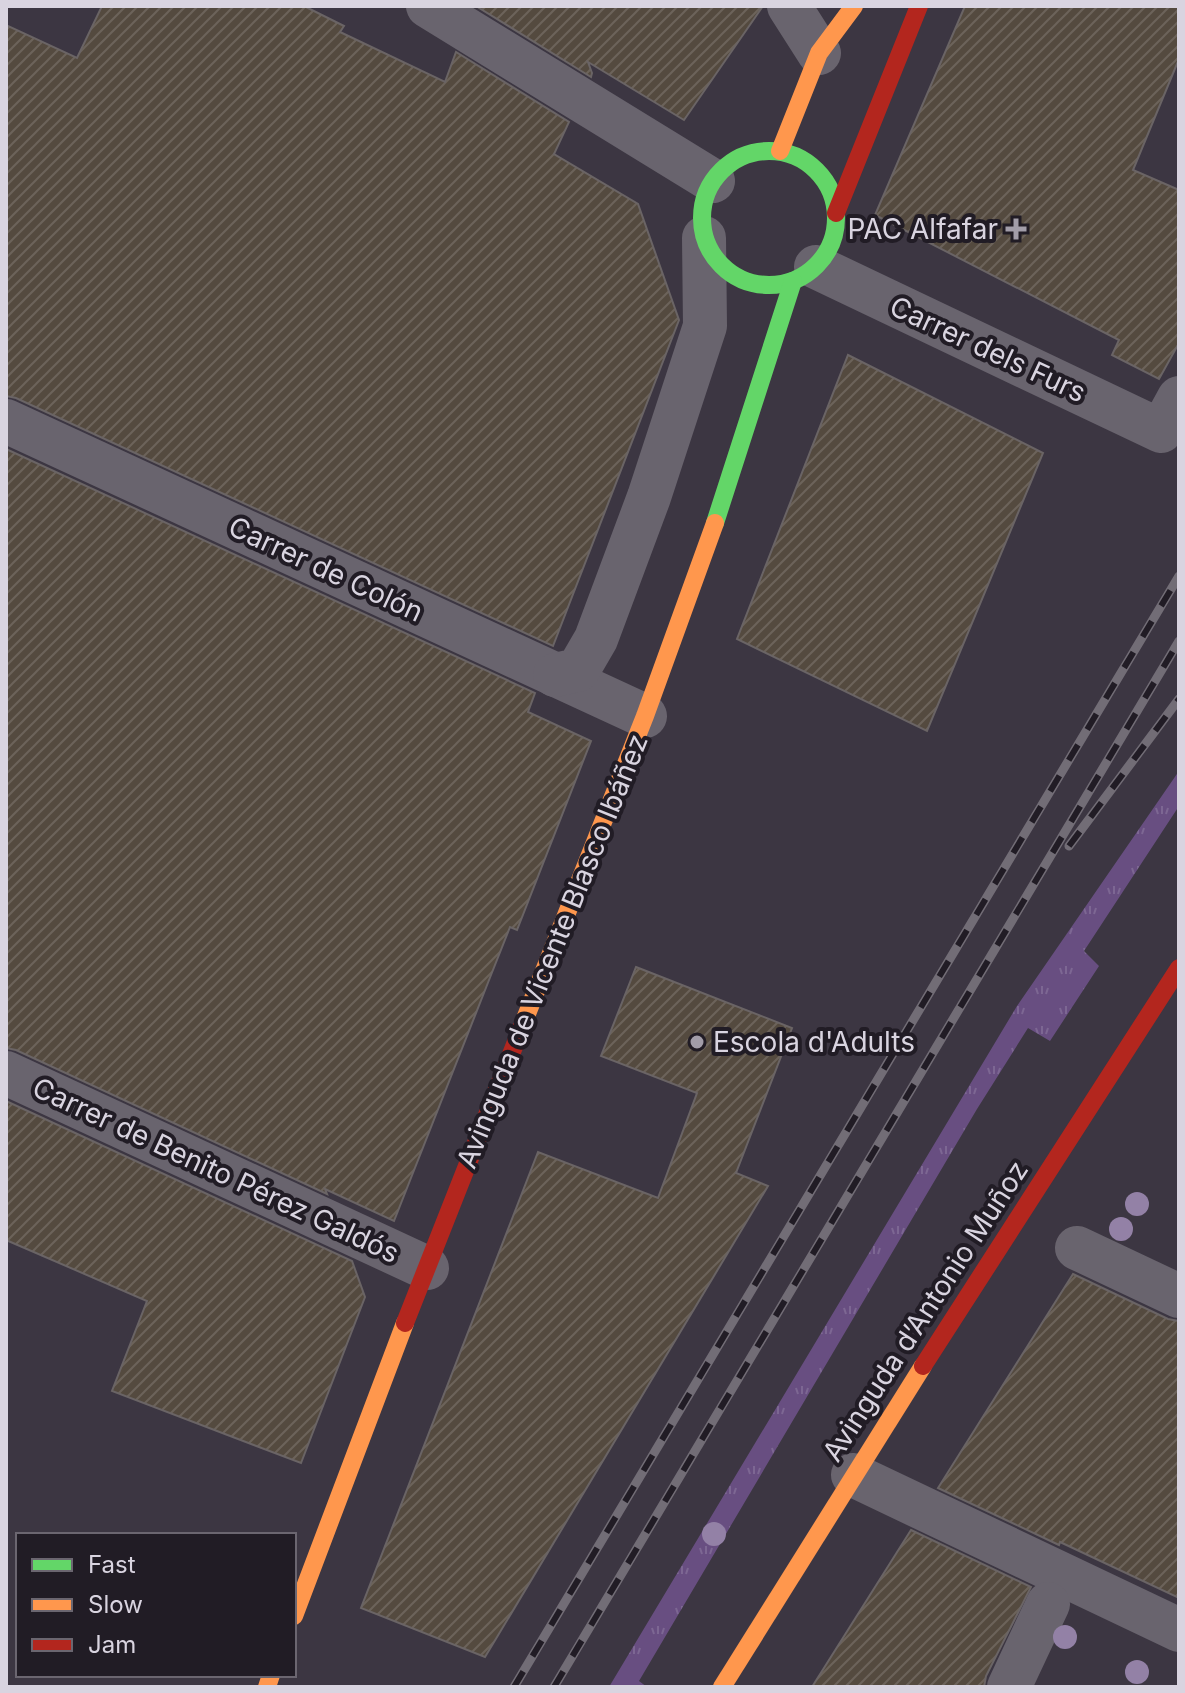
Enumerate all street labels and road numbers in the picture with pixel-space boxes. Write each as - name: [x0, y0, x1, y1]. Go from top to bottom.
- street label: Carrer dels Furs: [885, 289, 1091, 409]
- street label: Carrer de Colón: [223, 509, 429, 629]
- street label: Avinguda de Vicente Blasco Ibáñez: [449, 729, 655, 1173]
- street label: Carrer de Benito Pérez Galdós: [27, 1070, 405, 1270]
- street label: Avinguda d’Antonio Muñoz: [815, 1154, 1035, 1468]

